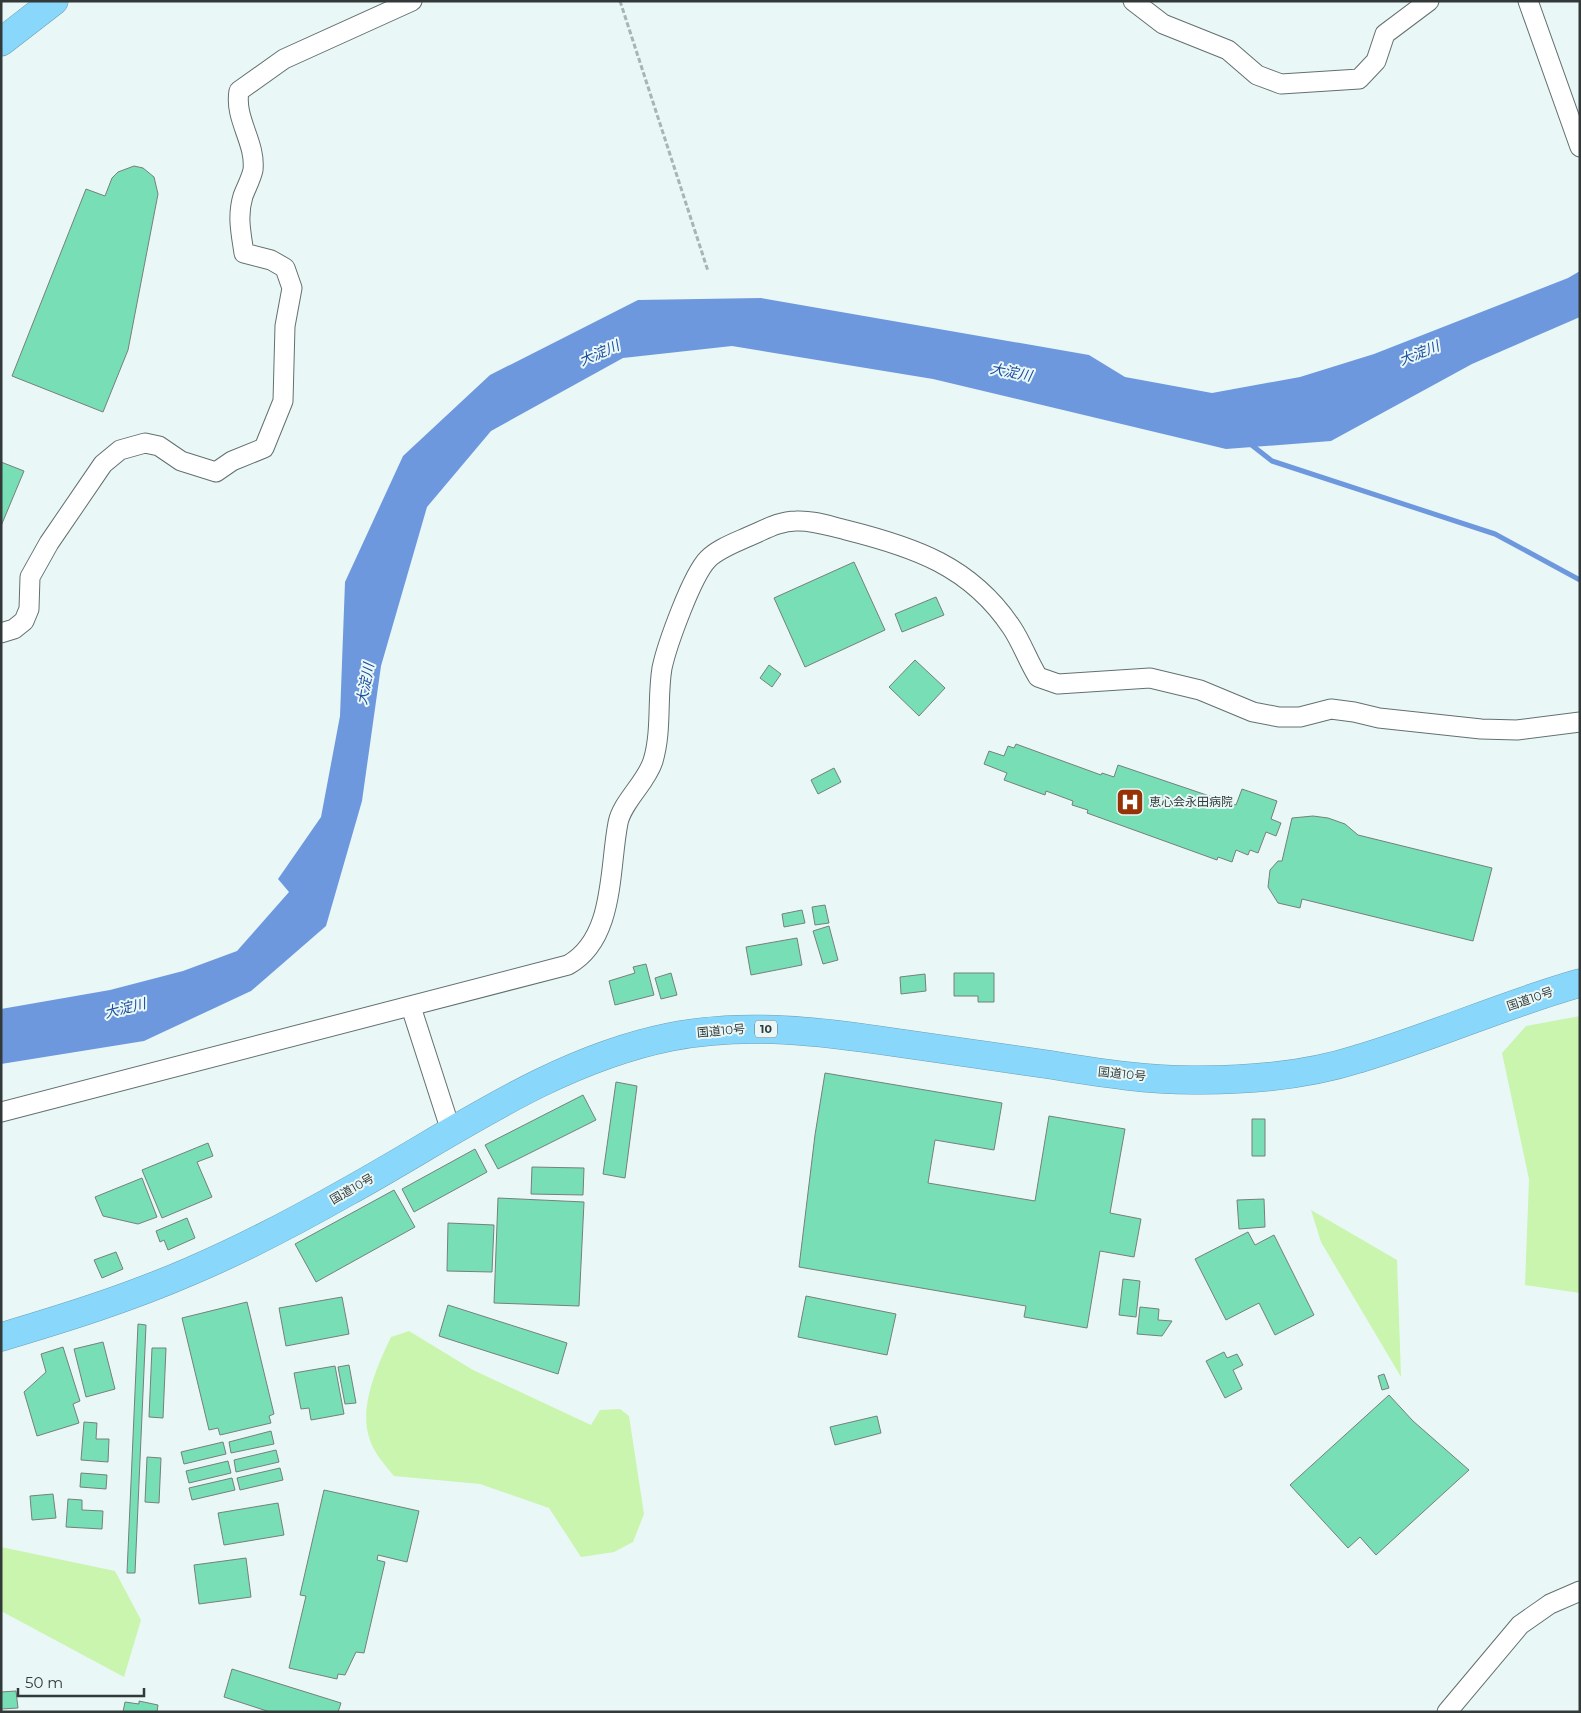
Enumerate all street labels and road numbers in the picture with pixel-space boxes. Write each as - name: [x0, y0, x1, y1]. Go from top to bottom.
- street label: 国道10号: [1505, 984, 1555, 1013]
- street label: 国道10号: [696, 1021, 746, 1040]
- road number: 10: [755, 1021, 777, 1038]
- street label: 国道10号: [1097, 1064, 1147, 1083]
- street label: 国道10号: [327, 1170, 376, 1207]

